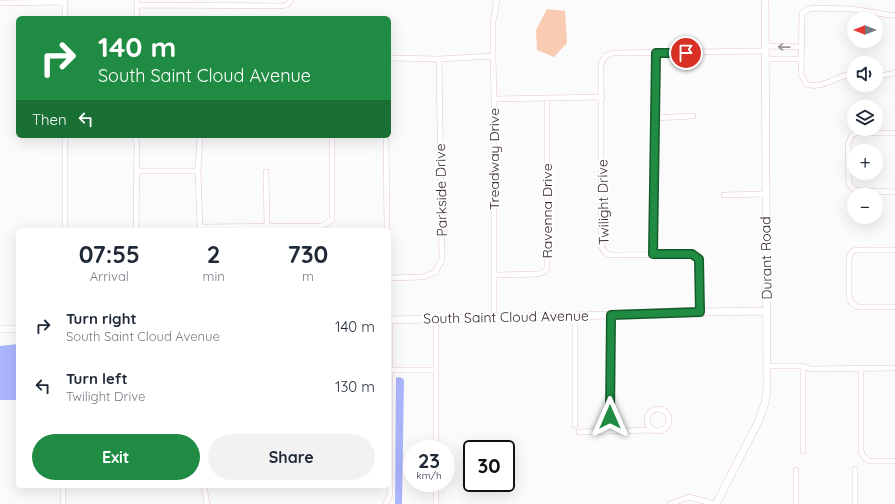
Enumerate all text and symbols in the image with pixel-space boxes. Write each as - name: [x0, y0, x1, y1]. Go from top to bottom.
- north arrow: [847, 12, 883, 48]
- map controls: [847, 12, 883, 224]
- text: 140 m: [98, 29, 176, 64]
- icon: right: [32, 32, 84, 84]
- pin: [669, 36, 703, 70]
- icon: arrive: [675, 42, 697, 64]
- one-way arrow: [778, 43, 791, 51]
- button: sound: [847, 56, 883, 92]
- text: South Saint Cloud Avenue: [98, 64, 311, 87]
- button: layers: [847, 100, 883, 136]
- icon: left: [75, 108, 97, 130]
- street label: Treadway Drive: [485, 108, 503, 210]
- text: Then: [32, 110, 67, 129]
- street label: Parkside Drive: [431, 143, 451, 237]
- button: +: [847, 144, 883, 180]
- street label: Twilight Drive: [593, 159, 613, 245]
- street label: Ravenna Drive: [538, 163, 556, 259]
- button: −: [847, 188, 883, 224]
- street label: Durant Road: [756, 216, 776, 300]
- text: 07:55: [79, 239, 140, 269]
- text: 2: [207, 239, 221, 269]
- text: 730: [287, 239, 328, 269]
- text: Arrival: [90, 268, 129, 284]
- text: min: [203, 268, 225, 284]
- text: m: [302, 268, 314, 284]
- street label: South Saint Cloud Avenue: [423, 307, 589, 327]
- text: Turn right: [66, 309, 137, 328]
- icon: right: [32, 315, 54, 337]
- text: 140 m: [335, 317, 375, 336]
- text: South Saint Cloud Avenue: [66, 328, 220, 344]
- text: Turn left: [66, 369, 128, 388]
- icon: left: [32, 375, 54, 397]
- text: 130 m: [335, 377, 375, 396]
- text: Twilight Drive: [66, 388, 145, 404]
- position arrow: [589, 396, 631, 438]
- button: Exit: [32, 434, 200, 480]
- button: Share: [208, 434, 375, 480]
- speed limit sign: 30: [463, 440, 515, 492]
- text: 23: [418, 448, 440, 473]
- text: km/h: [416, 469, 442, 482]

